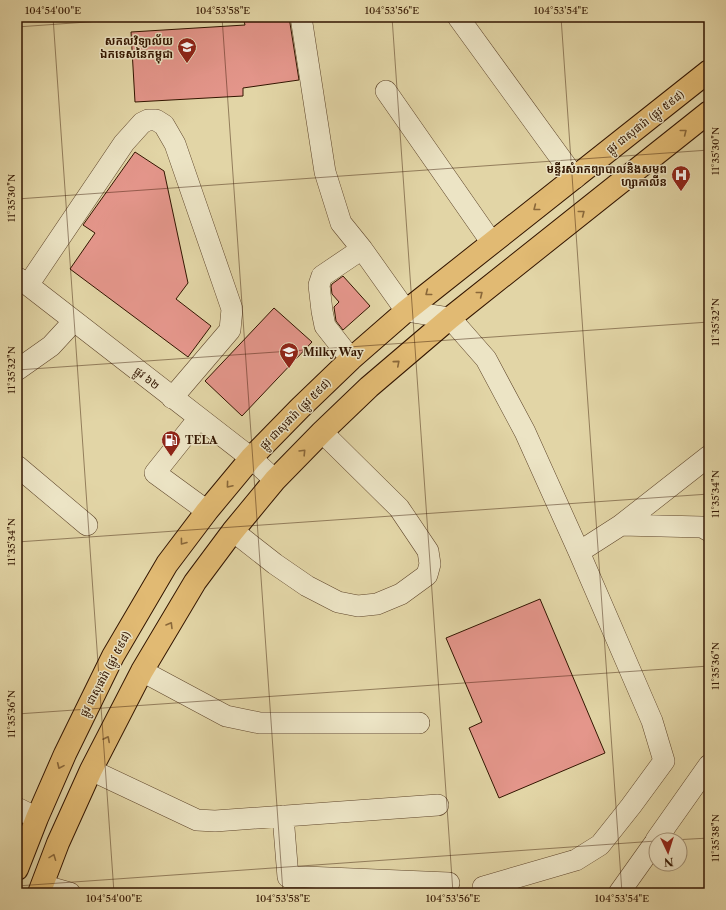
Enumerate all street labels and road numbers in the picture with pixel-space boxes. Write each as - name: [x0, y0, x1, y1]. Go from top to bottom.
- street label: ផ្លូវ ជាសុផារ៉ា (ផ្លូវ ៥៩៨): [603, 87, 689, 159]
- street label: ផ្លូវ ៦២: [129, 364, 163, 395]
- street label: ផ្លូវ ជាសុផារ៉ា (ផ្លូវ ៥៩៨): [257, 376, 336, 455]
- street label: ផ្លូវ ជាសុផារ៉ា (ផ្លូវ ៥៩៨): [77, 629, 136, 721]

